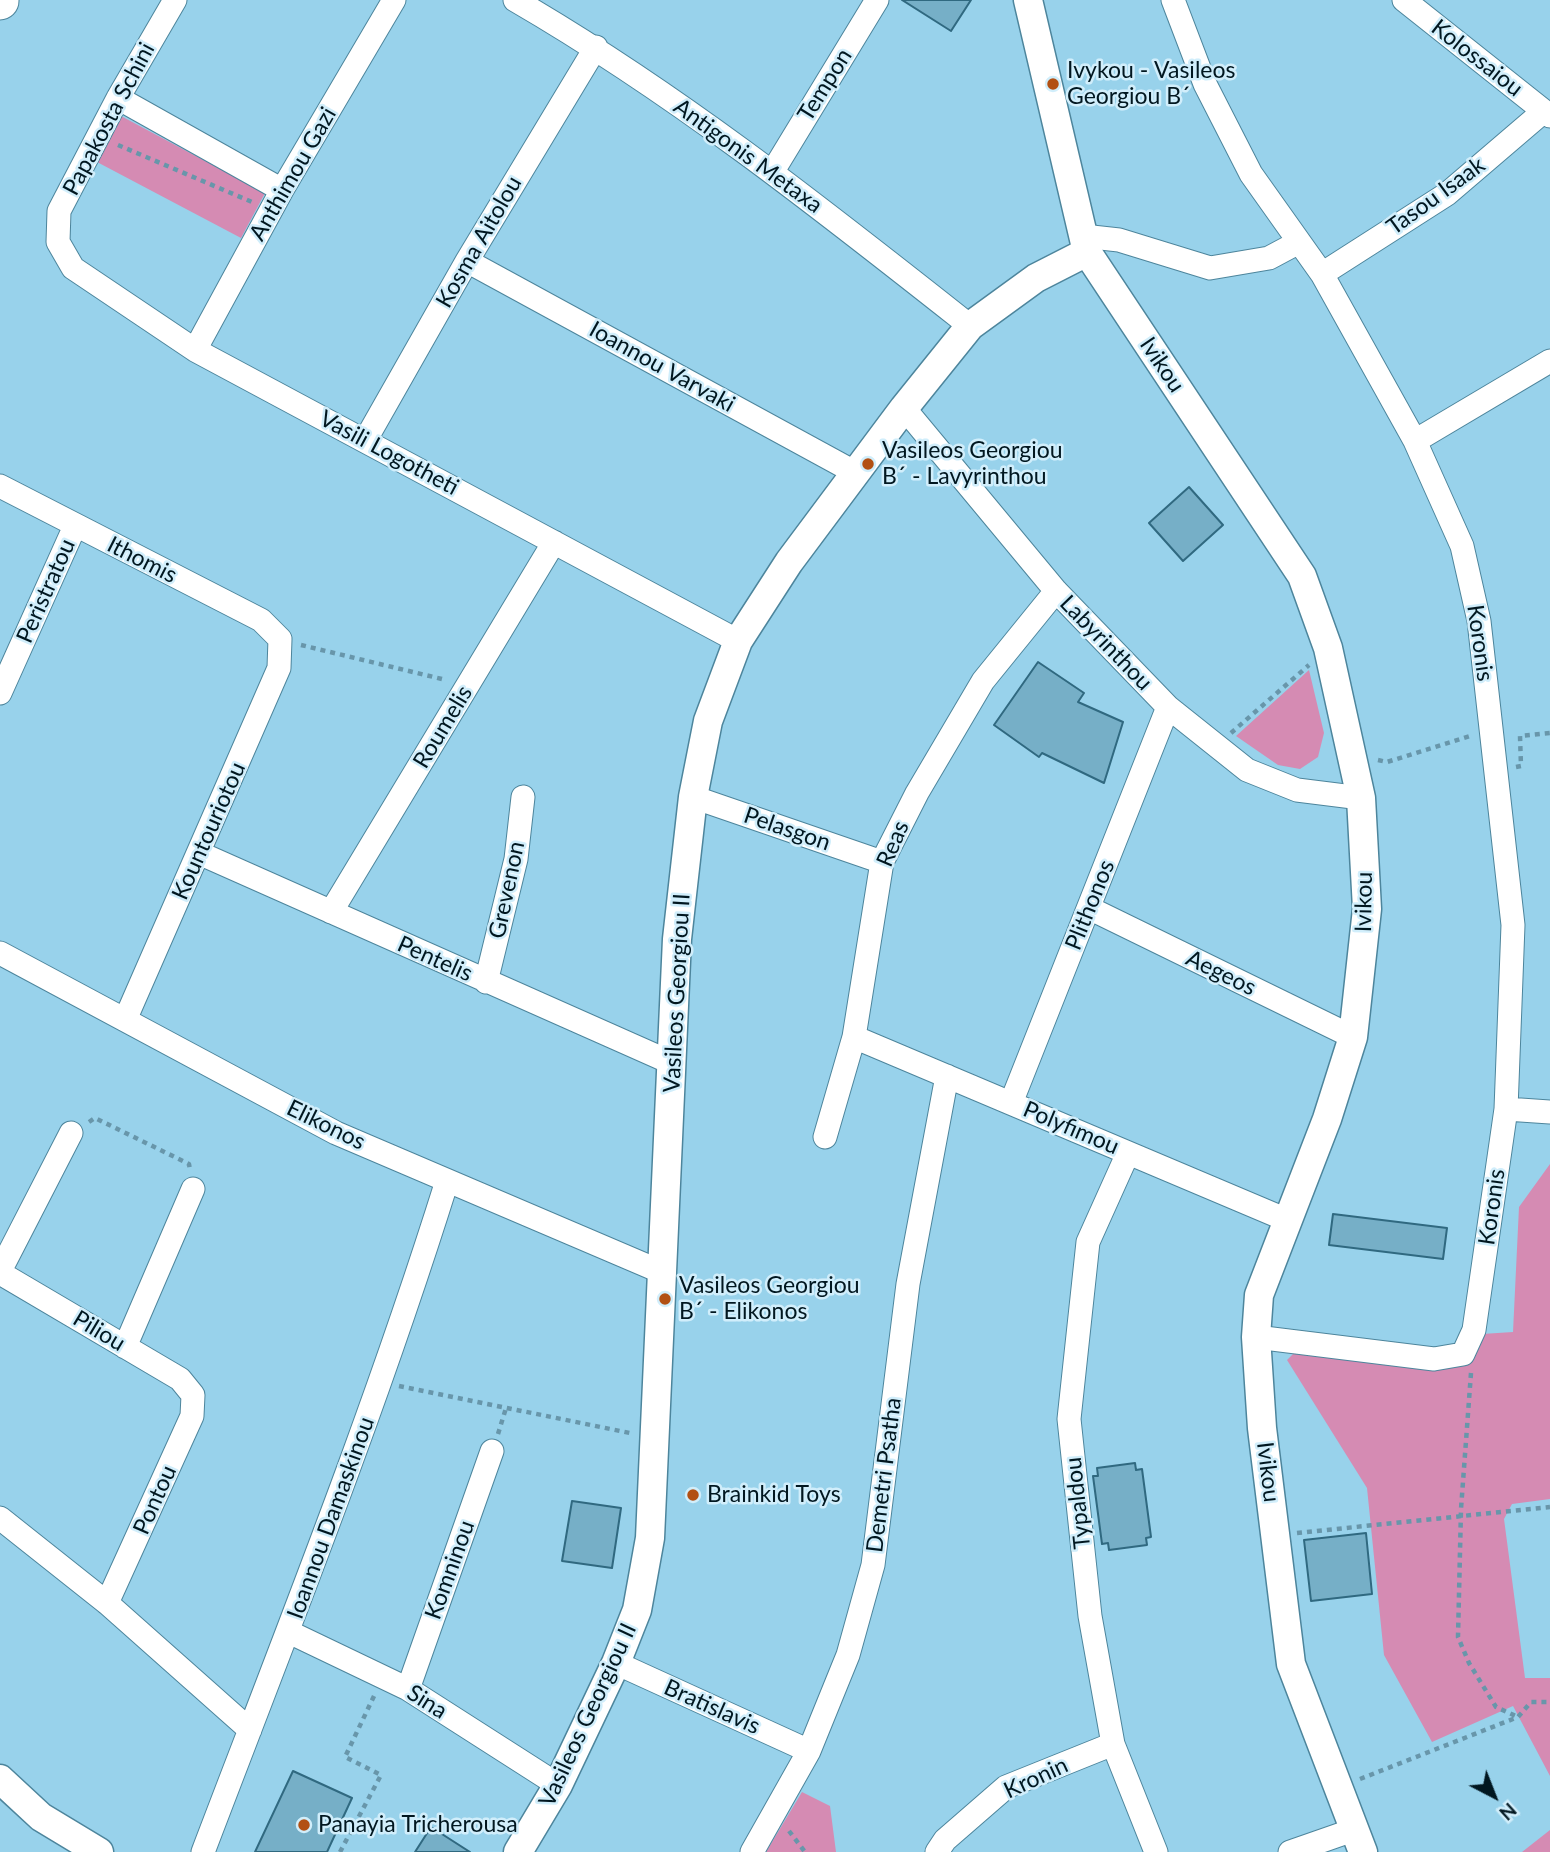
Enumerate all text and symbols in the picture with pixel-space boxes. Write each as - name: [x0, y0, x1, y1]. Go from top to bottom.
- street label: Kolossaiou: [1426, 14, 1528, 102]
- street label: Papakosta Schini: [57, 38, 161, 200]
- street label: Tempon: [792, 44, 858, 126]
- place label: Ivykou - Vasileos Georgiou B´: [1067, 57, 1235, 111]
- marker: Ivykou - Vasileos Georgiou B´: [1045, 76, 1061, 92]
- street label: Antigonis Metaxa: [668, 93, 828, 219]
- street label: Anthimou Gazi: [244, 102, 342, 246]
- street label: Tasou Isaak: [1381, 151, 1491, 241]
- street label: Kosma Aitolou: [430, 171, 528, 313]
- street label: Ioannou Varvaki: [585, 316, 739, 418]
- street label: Ivikou: [1134, 332, 1190, 398]
- street label: Vasili Logotheti: [315, 405, 463, 501]
- place label: Vasileos Georgiou B´ - Lavyrinthou: [882, 437, 1063, 491]
- marker: Vasileos Georgiou B´ - Lavyrinthou: [860, 456, 876, 472]
- street label: Ithomis: [102, 531, 182, 589]
- street label: Peristratou: [11, 535, 81, 647]
- street label: Labyrinthou: [1054, 590, 1158, 696]
- street label: Koronis: [1461, 603, 1499, 683]
- street label: Roumelis: [408, 681, 478, 773]
- street label: Kountouriotou: [166, 758, 252, 904]
- street label: Pelasgon: [740, 801, 834, 857]
- street label: Reas: [871, 817, 915, 871]
- street label: Grevenon: [483, 839, 531, 941]
- street label: Plithonos: [1059, 856, 1121, 954]
- street label: Ivikou: [1350, 872, 1378, 932]
- street label: Vasileos Georgiou II: [658, 893, 696, 1093]
- street label: Pentelis: [393, 930, 477, 988]
- street label: Aegeos: [1182, 944, 1260, 1002]
- street label: Elikonos: [282, 1094, 370, 1156]
- street label: Polyfimou: [1019, 1095, 1123, 1161]
- street label: Koronis: [1473, 1167, 1511, 1247]
- place label: Vasileos Georgiou B´ - Elikonos: [679, 1272, 860, 1326]
- marker: Vasileos Georgiou B´ - Elikonos: [657, 1291, 673, 1307]
- street label: Piliou: [68, 1305, 130, 1357]
- street label: Demetri Psatha: [861, 1396, 907, 1554]
- street label: Ioannou Damaskinou: [282, 1413, 380, 1623]
- street label: Ivikou: [1251, 1440, 1285, 1504]
- street label: Typaldou: [1059, 1456, 1097, 1550]
- street label: Pontou: [128, 1461, 182, 1539]
- place label: Brainkid Toys: [707, 1481, 841, 1509]
- marker: Brainkid Toys: [685, 1487, 701, 1503]
- street label: Komninou: [419, 1517, 481, 1623]
- street label: Vasileos Georgiou II: [533, 1619, 643, 1811]
- street label: Bratislavis: [660, 1674, 764, 1740]
- street label: Sina: [402, 1679, 452, 1725]
- street label: Kronin: [1000, 1751, 1072, 1805]
- north arrow: [1459, 1761, 1529, 1831]
- text: N: [1495, 1799, 1522, 1825]
- place label: Panayia Tricherousa: [318, 1811, 518, 1839]
- marker: Panayia Tricherousa: [296, 1817, 312, 1833]

